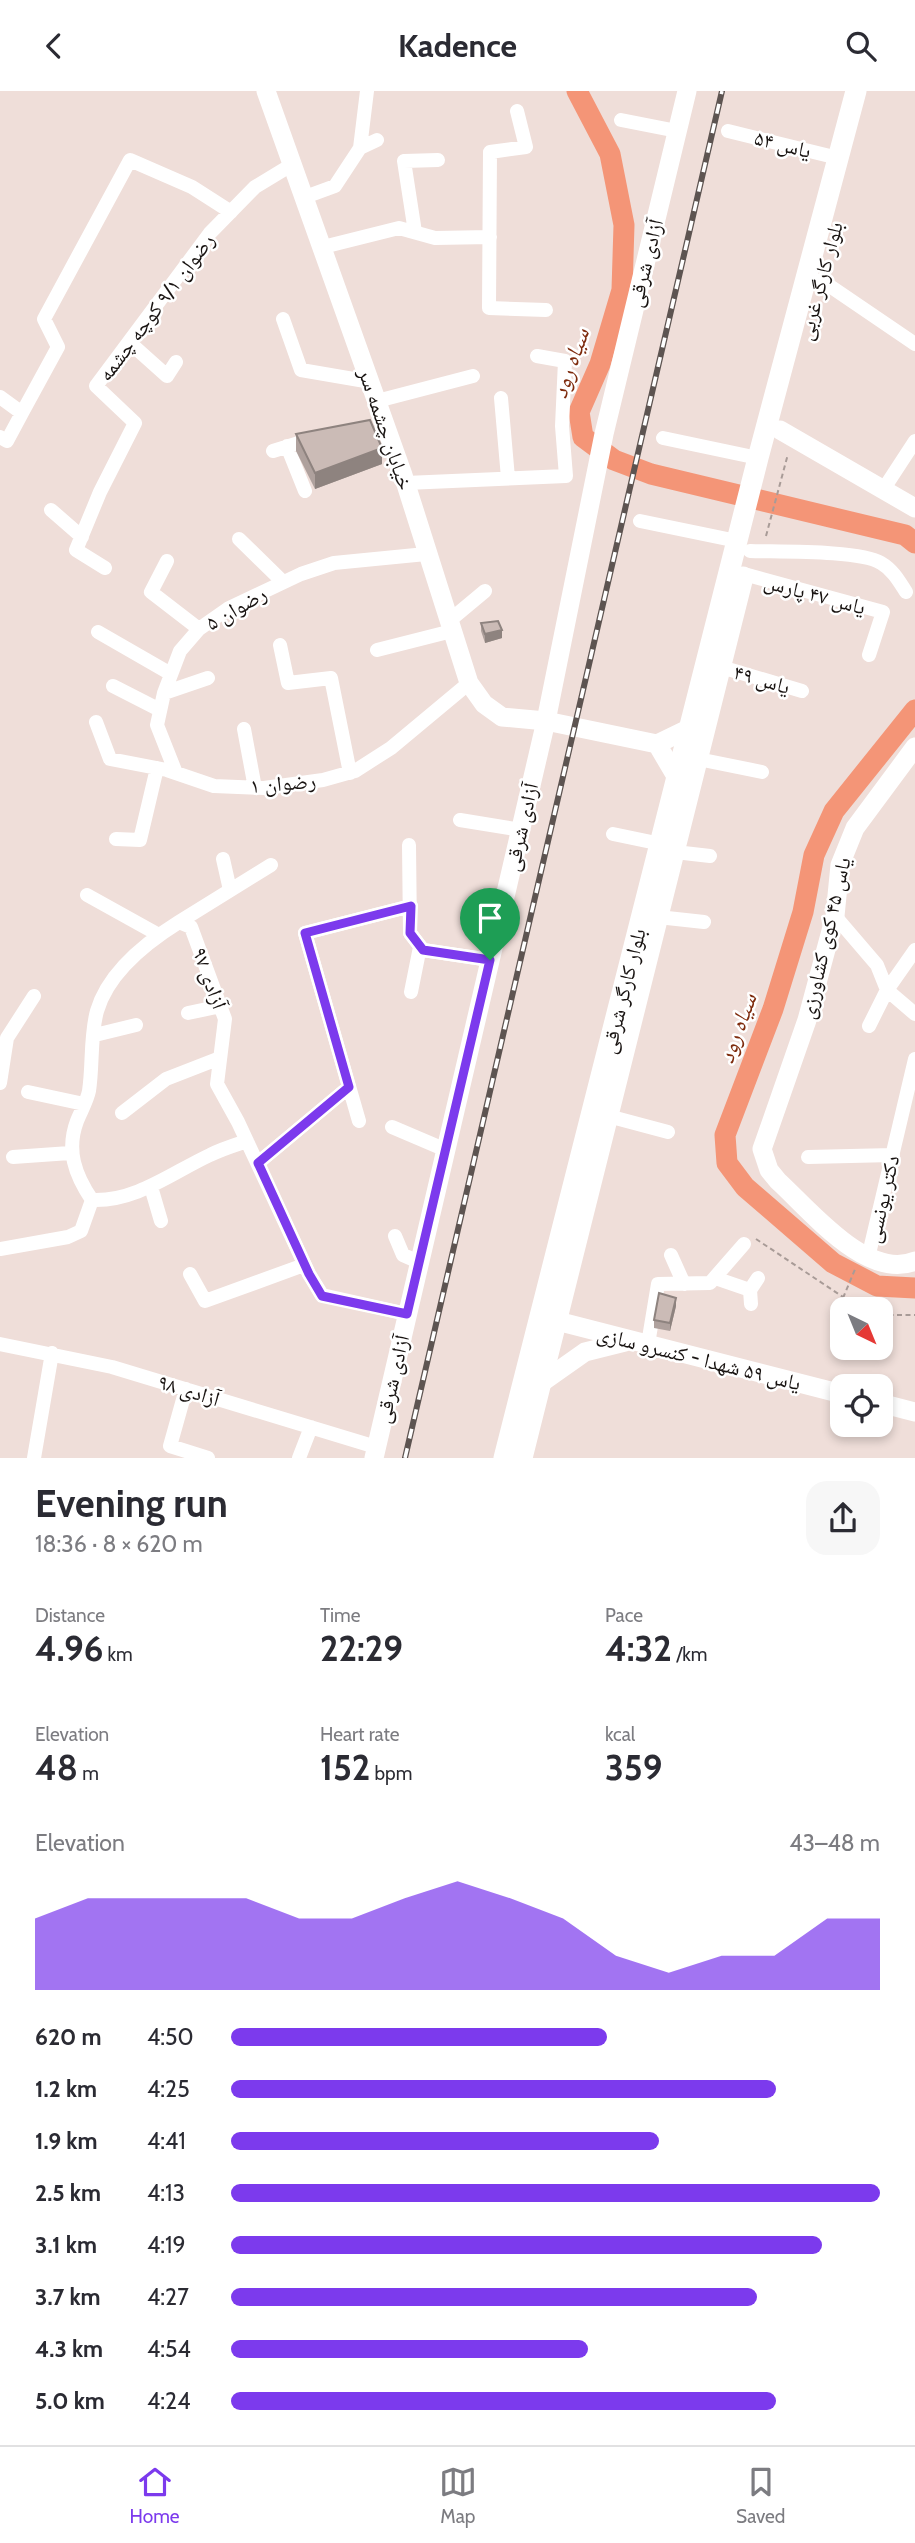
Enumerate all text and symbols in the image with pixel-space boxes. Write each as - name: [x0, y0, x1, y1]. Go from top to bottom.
- text: Kadence: [398, 26, 517, 65]
- icon: back: [35, 27, 73, 65]
- icon: search: [842, 27, 880, 65]
- street label: یاس ۵۴: [752, 125, 814, 164]
- street label: آزادی شرقی: [622, 216, 669, 310]
- street label: بلوار کارگر غربی: [792, 219, 849, 343]
- street label: رضوان ۹/۱ کوچه چشمه: [92, 228, 220, 386]
- water label: سیاه رود: [545, 323, 595, 402]
- street label: خیابان چشمه سر: [353, 364, 418, 493]
- street label: یاس ۴۷ پارس: [761, 568, 868, 620]
- street label: رضوان ۵: [201, 581, 271, 635]
- street label: یاس ۴۹: [731, 659, 793, 700]
- street label: رضوان ۱: [249, 768, 317, 798]
- street label: آزادی شرقی: [499, 780, 544, 874]
- street label: یاس ۴۵ کوی کشاورزی: [794, 855, 857, 1022]
- pin: [460, 888, 520, 960]
- icon: arrive: [471, 899, 509, 937]
- street label: بلوار کارگر شرقی: [595, 926, 652, 1056]
- street label: آزادی ۹۷: [187, 944, 233, 1013]
- water label: سیاه رود: [711, 988, 763, 1067]
- street label: دکتر یونسی: [860, 1153, 905, 1246]
- north arrow: [830, 1297, 892, 1360]
- map controls: [830, 1297, 893, 1437]
- street label: یاس ۵۹ شهدا - کنسرو سازی: [594, 1321, 804, 1396]
- street label: آزادی شرقی: [370, 1332, 415, 1426]
- street label: آزادی ۹۸: [155, 1369, 224, 1411]
- button: locate: [830, 1374, 893, 1437]
- text: Evening run: [35, 1480, 228, 1527]
- button: share: [806, 1481, 880, 1555]
- text: 18:36 · 8 × 620 m: [35, 1530, 203, 1558]
- text: Distance: [35, 1604, 105, 1627]
- text: Time: [320, 1604, 360, 1627]
- text: Pace: [605, 1604, 643, 1627]
- text: 4.96: [35, 1627, 103, 1670]
- text: 22:29: [320, 1627, 403, 1670]
- text: 4:32: [605, 1627, 672, 1670]
- text: km: [103, 1643, 133, 1666]
- text: /km: [672, 1643, 707, 1666]
- text: Elevation: [35, 1723, 109, 1746]
- text: Heart rate: [320, 1723, 400, 1746]
- text: kcal: [605, 1723, 635, 1746]
- text: 48: [35, 1746, 78, 1789]
- text: 152: [320, 1746, 370, 1789]
- text: 359: [605, 1746, 662, 1789]
- text: m: [78, 1762, 99, 1785]
- text: bpm: [370, 1762, 412, 1785]
- text: Elevation: [35, 1829, 125, 1857]
- text: 43–48 m: [789, 1829, 880, 1857]
- text: 620 m: [35, 2023, 102, 2051]
- text: 4:50: [147, 2023, 194, 2051]
- text: 1.2 km: [35, 2075, 97, 2103]
- text: 4:25: [147, 2075, 190, 2103]
- text: 1.9 km: [35, 2127, 98, 2155]
- text: 4:41: [147, 2127, 186, 2155]
- text: 2.5 km: [35, 2179, 101, 2207]
- text: 4:13: [147, 2179, 185, 2207]
- text: 3.1 km: [35, 2231, 97, 2259]
- text: 4:19: [147, 2231, 186, 2259]
- text: 3.7 km: [35, 2283, 101, 2311]
- text: 4:27: [147, 2283, 189, 2311]
- text: 4.3 km: [35, 2335, 103, 2363]
- text: 4:54: [147, 2335, 191, 2363]
- text: 5.0 km: [35, 2387, 105, 2415]
- text: 4:24: [147, 2387, 190, 2415]
- tab: Home: [130, 2463, 180, 2528]
- tab: Map: [439, 2463, 477, 2528]
- tab: Saved: [736, 2463, 785, 2528]

